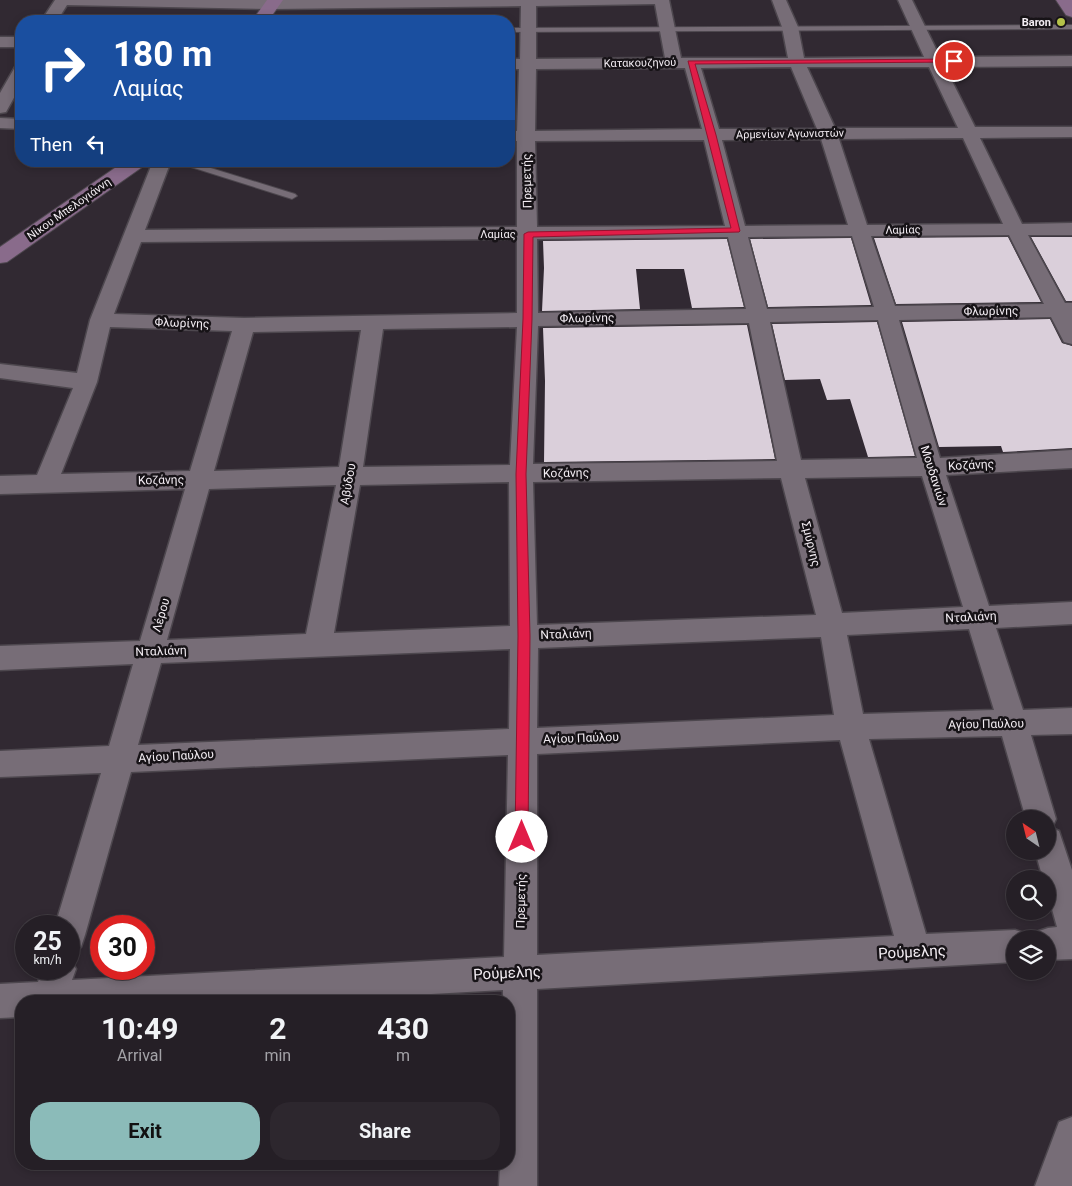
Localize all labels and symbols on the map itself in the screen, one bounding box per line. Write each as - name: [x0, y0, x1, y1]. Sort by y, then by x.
- place label: Baron: [1022, 16, 1051, 29]
- marker: Baron: [1055, 16, 1067, 28]
- pin: [933, 40, 975, 82]
- street label: Κατακουζηνού: [604, 56, 676, 70]
- street label: Αρμενίων Αγωνιστών: [736, 127, 845, 141]
- street label: Πρεμετής: [520, 154, 534, 208]
- street label: Νίκου Μπελογιάννη: [25, 175, 113, 243]
- street label: Λαμίας: [885, 223, 921, 237]
- street label: Λαμίας: [480, 228, 516, 241]
- street label: Φλωρίνης: [964, 304, 1018, 318]
- street label: Φλωρίνης: [560, 311, 614, 325]
- street label: Φλωρίνης: [154, 315, 210, 331]
- street label: Μουδανιών: [918, 444, 950, 508]
- street label: Κοζάνης: [948, 457, 994, 473]
- street label: Αβύδου: [337, 462, 359, 506]
- street label: Κοζάνης: [543, 466, 589, 480]
- street label: Κοζάνης: [138, 473, 184, 487]
- street label: Σμύρνης: [799, 520, 823, 568]
- street label: Λέρου: [150, 596, 172, 634]
- street label: Νταλιάνη: [945, 609, 997, 625]
- street label: Νταλιάνη: [540, 626, 592, 642]
- street label: Νταλιάνη: [135, 643, 187, 659]
- street label: Αγίου Παύλου: [948, 716, 1024, 732]
- street label: Αγίου Παύλου: [543, 730, 619, 746]
- street label: Αγίου Παύλου: [138, 747, 214, 765]
- position arrow: [495, 810, 547, 862]
- north arrow: [1006, 810, 1056, 860]
- street label: Πρεμετής: [514, 874, 528, 928]
- speed limit sign: 30: [90, 915, 155, 980]
- street label: Ρούμελης: [878, 941, 946, 963]
- street label: Ρούμελης: [473, 962, 541, 984]

